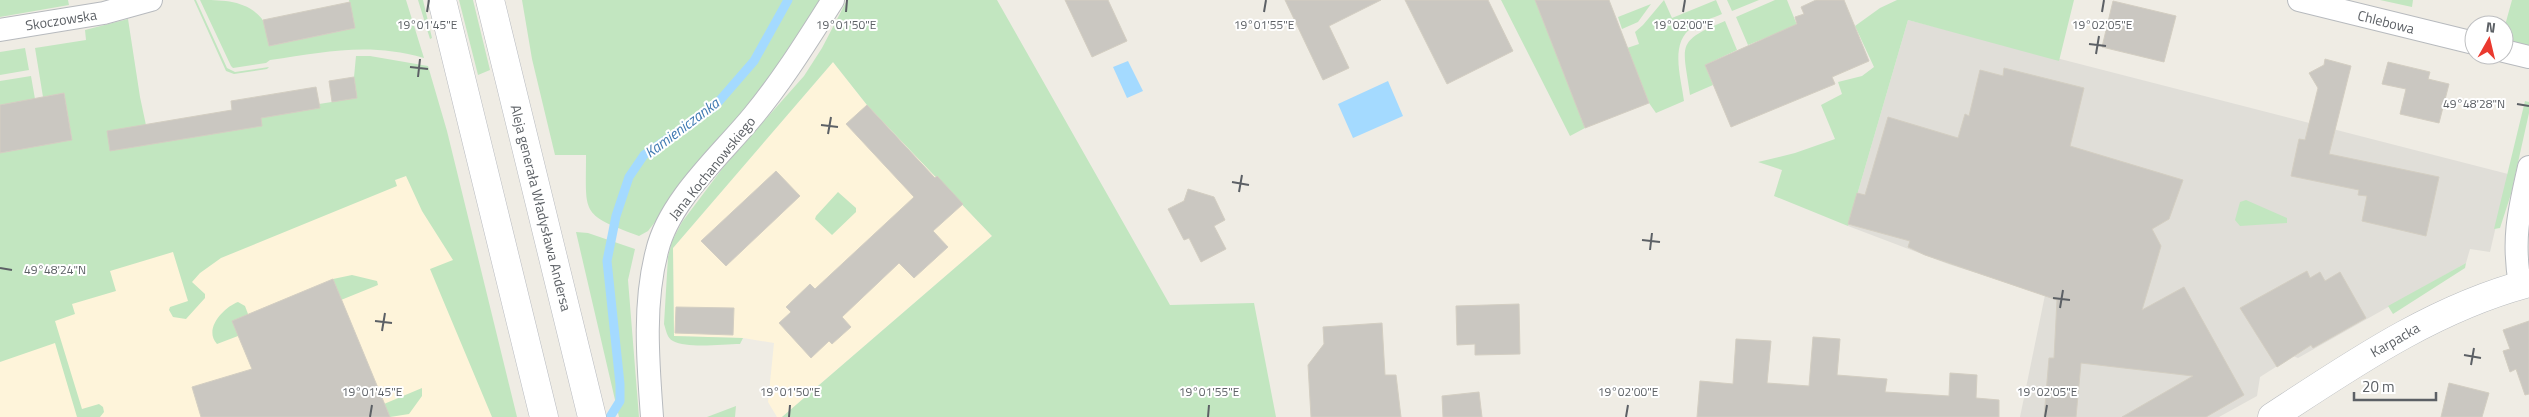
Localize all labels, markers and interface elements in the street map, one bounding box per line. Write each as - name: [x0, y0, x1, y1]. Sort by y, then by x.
- street label: Skoczowska: [24, 3, 98, 36]
- street label: Chlebowa: [2356, 4, 2417, 39]
- text: 19°01'45"E: [397, 15, 458, 34]
- text: 19°01'50"E: [816, 15, 877, 34]
- text: 19°01'55"E: [1234, 15, 1295, 34]
- text: 19°02'00"E: [1653, 15, 1714, 34]
- text: 19°02'05"E: [2072, 15, 2133, 34]
- north arrow: [2464, 15, 2514, 65]
- text: N: [2485, 16, 2497, 38]
- water label: Kamieniczanka: [639, 91, 725, 163]
- text: 49°48'28"N: [2443, 94, 2505, 113]
- street label: Aleja generała Władysława Andersa: [506, 102, 577, 313]
- street label: Jana Kochanowskiego: [663, 111, 760, 224]
- text: 49°48'24"N: [24, 260, 86, 279]
- street label: Karpacka: [2366, 317, 2423, 362]
- scale bar: [2354, 370, 2436, 402]
- text: 20 m: [2362, 375, 2395, 398]
- text: 19°01'45"E: [342, 382, 403, 401]
- text: 19°01'50"E: [760, 382, 821, 401]
- text: 19°01'55"E: [1179, 382, 1240, 401]
- text: 19°02'00"E: [1598, 382, 1659, 401]
- text: 19°02'05"E: [2017, 382, 2078, 401]

